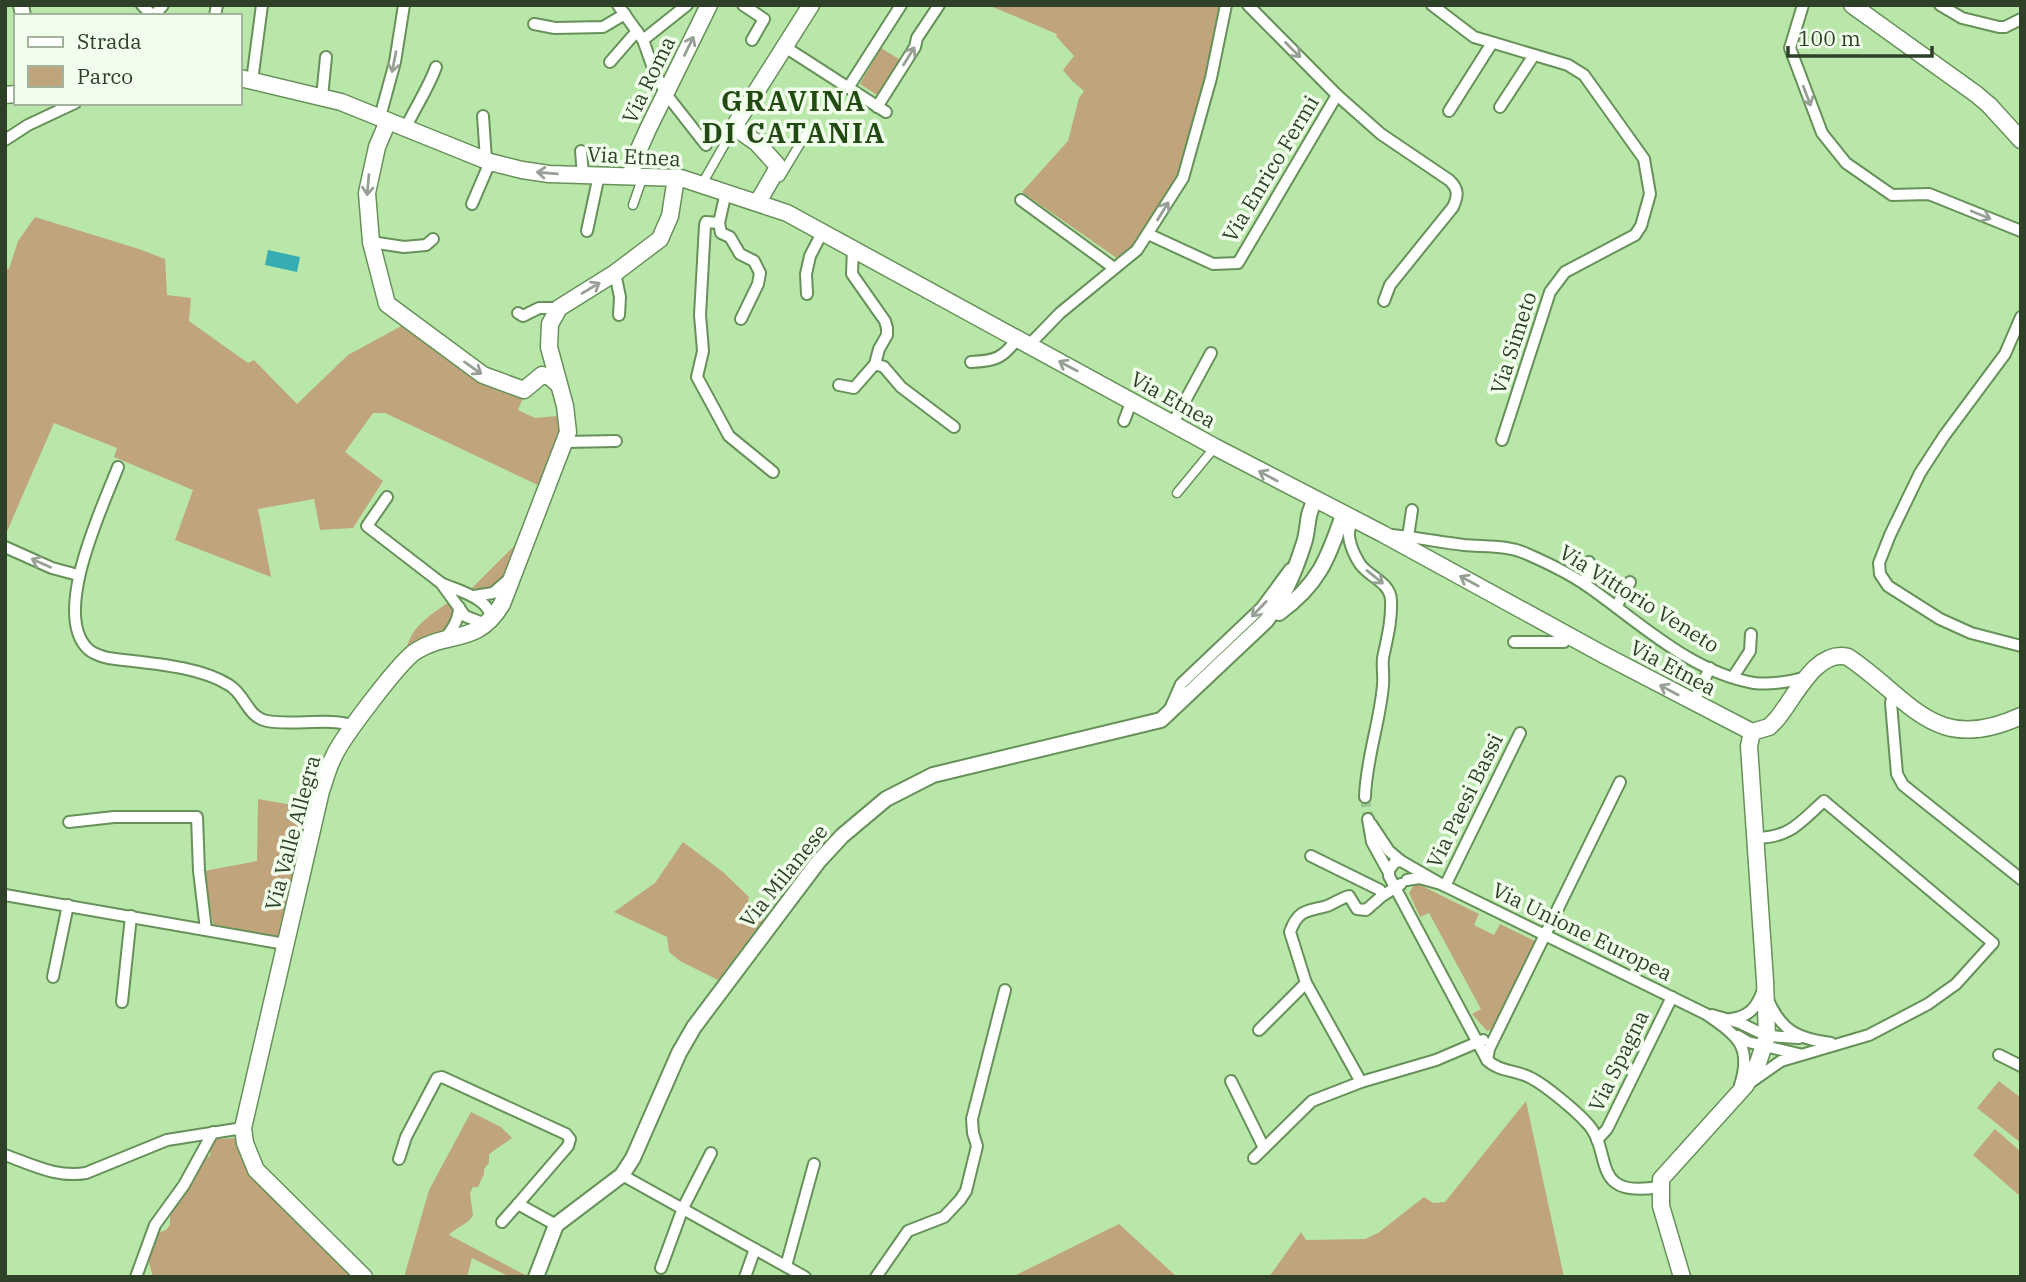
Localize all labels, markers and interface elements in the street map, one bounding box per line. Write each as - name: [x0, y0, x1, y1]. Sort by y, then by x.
- legend: [14, 14, 242, 105]
- scale bar: [1788, 14, 1932, 58]
- text: 100 m: [1798, 24, 1861, 52]
- text: Strada: [77, 27, 142, 55]
- street label: Via Roma: [615, 31, 681, 128]
- one-way arrow: [682, 36, 696, 57]
- one-way arrow: [1284, 41, 1301, 58]
- one-way arrow: [903, 47, 917, 67]
- one-way arrow: [387, 50, 401, 73]
- text: Parco: [77, 62, 133, 90]
- district label: GRAVINA DI CATANIA: [702, 82, 886, 151]
- one-way arrow: [1802, 84, 1814, 106]
- street label: Via Enrico Fermi: [1215, 90, 1325, 247]
- street label: Via Etnea: [587, 140, 682, 172]
- one-way arrow: [536, 166, 559, 179]
- one-way arrow: [361, 174, 374, 196]
- one-way arrow: [1156, 201, 1170, 221]
- one-way arrow: [1969, 209, 1991, 222]
- one-way arrow: [580, 281, 600, 295]
- street label: Via Simeto: [1483, 288, 1543, 397]
- one-way arrow: [1059, 359, 1079, 373]
- one-way arrow: [463, 360, 482, 375]
- street label: Via Etnea: [1126, 364, 1221, 434]
- one-way arrow: [1258, 468, 1279, 482]
- street label: Via Vittorio Veneto: [1554, 538, 1725, 659]
- one-way arrow: [31, 556, 52, 569]
- one-way arrow: [1366, 569, 1384, 585]
- one-way arrow: [1459, 574, 1480, 588]
- one-way arrow: [1250, 600, 1267, 617]
- street label: Via Etnea: [1626, 633, 1721, 701]
- one-way arrow: [1659, 682, 1680, 696]
- street label: Via Paesi Bassi: [1419, 729, 1509, 872]
- street label: Via Valle Allegra: [258, 752, 326, 913]
- street label: Via Milanese: [733, 818, 834, 933]
- street label: Via Unione Europea: [1488, 875, 1677, 987]
- street label: Via Spagna: [1582, 1005, 1655, 1116]

